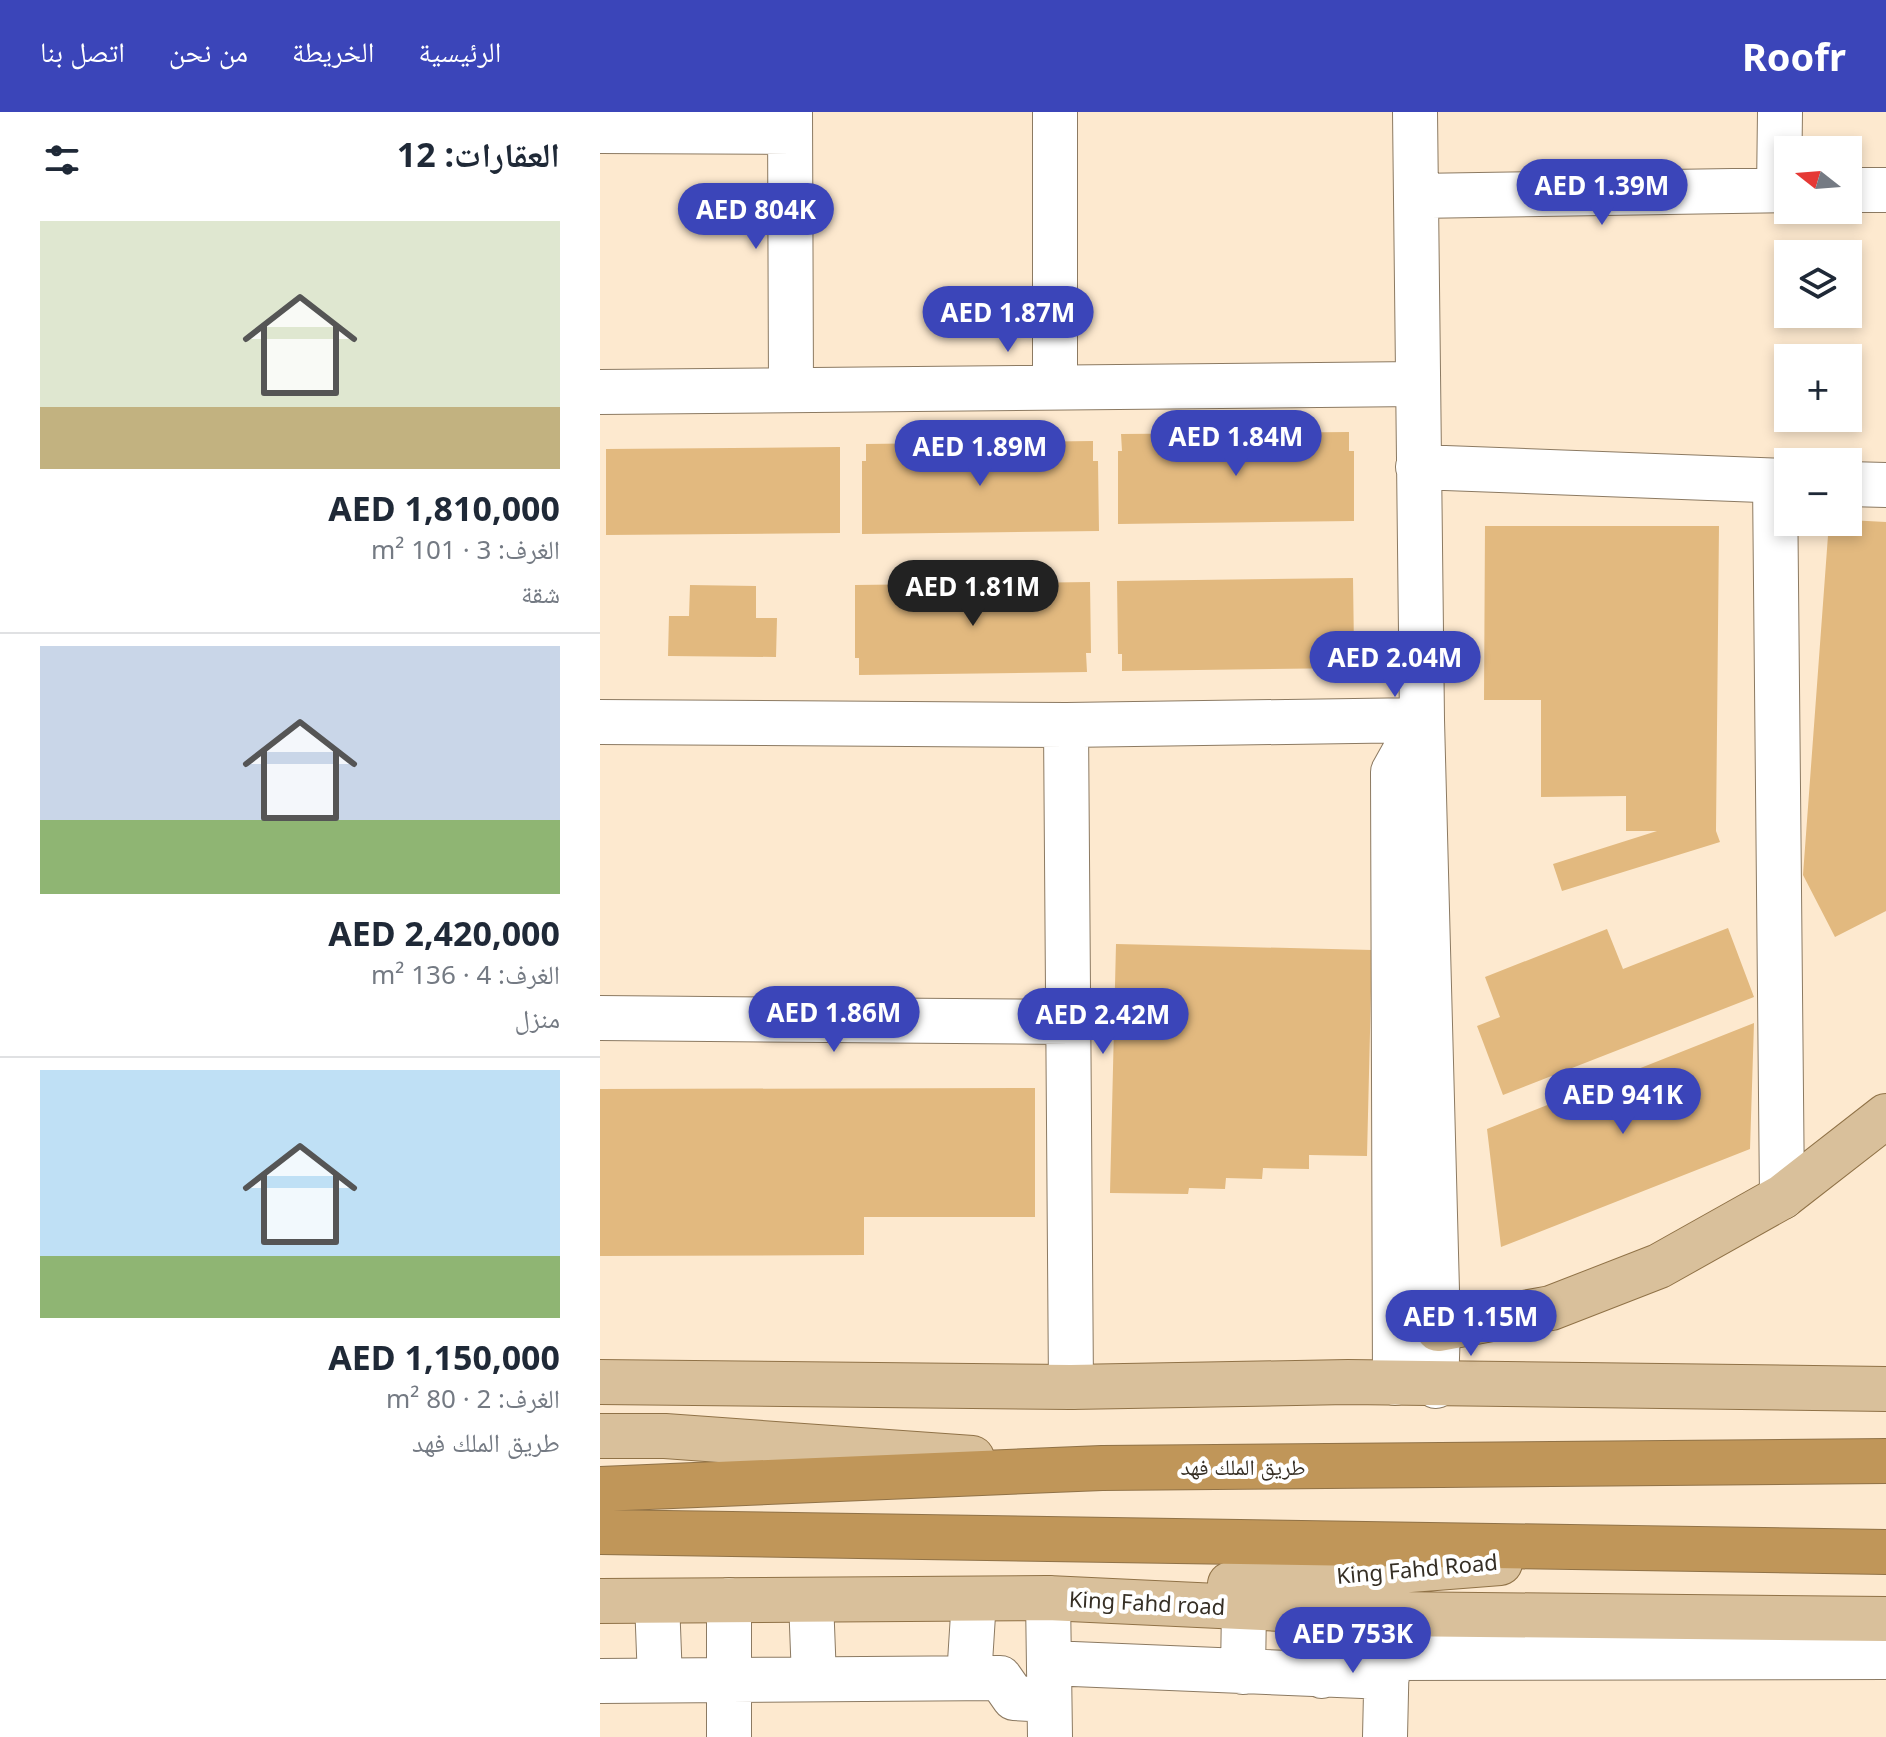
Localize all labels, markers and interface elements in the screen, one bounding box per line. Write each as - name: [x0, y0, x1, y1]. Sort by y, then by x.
- text: Roofr: [1742, 30, 1846, 82]
- text: اتصل بنا: [40, 32, 125, 70]
- text: من نحن: [169, 32, 248, 70]
- text: الخريطة: [292, 32, 374, 70]
- text: الرئيسية: [418, 32, 501, 70]
- text: العقارات: 12: [397, 131, 560, 177]
- north arrow: [1774, 136, 1862, 224]
- map controls: [1774, 136, 1862, 536]
- icon: filters: [40, 138, 84, 182]
- pin: AED 1.39M: [1510, 159, 1694, 227]
- text: AED 1.39M: [1535, 167, 1669, 203]
- pin: AED 804K: [673, 183, 839, 251]
- text: AED 804K: [696, 191, 816, 227]
- button: layers: [1774, 240, 1862, 328]
- icon: home: [228, 273, 372, 417]
- pin: AED 1.87M: [916, 286, 1100, 354]
- text: AED 1.87M: [941, 294, 1075, 330]
- button: +: [1774, 344, 1862, 432]
- pin: AED 1.84M: [1144, 410, 1328, 478]
- text: AED 1.84M: [1169, 418, 1303, 454]
- pin: AED 1.89M: [888, 420, 1072, 488]
- text: AED 1.89M: [913, 428, 1047, 464]
- button: −: [1774, 448, 1862, 536]
- text: AED 1,810,000: [328, 485, 560, 531]
- text: الغرف: 3 · 101 m²: [371, 531, 560, 567]
- pin: AED 1.81M: [881, 560, 1065, 628]
- text: AED 1.81M: [906, 568, 1040, 604]
- text: شقة: [521, 575, 560, 611]
- pin: AED 2.04M: [1303, 631, 1487, 699]
- text: AED 2.04M: [1328, 639, 1462, 675]
- icon: home: [228, 698, 372, 842]
- text: AED 2,420,000: [328, 910, 560, 956]
- text: الغرف: 4 · 136 m²: [371, 956, 560, 992]
- pin: AED 1.86M: [742, 986, 926, 1054]
- pin: AED 2.42M: [1011, 988, 1195, 1056]
- text: AED 1.86M: [767, 994, 901, 1030]
- text: AED 2.42M: [1036, 996, 1170, 1032]
- text: منزل: [515, 1000, 560, 1036]
- pin: AED 941K: [1540, 1068, 1706, 1136]
- text: AED 941K: [1563, 1076, 1683, 1112]
- icon: home: [228, 1122, 372, 1266]
- pin: AED 1.15M: [1379, 1290, 1563, 1358]
- text: AED 1.15M: [1404, 1298, 1538, 1334]
- text: AED 1,150,000: [328, 1334, 560, 1380]
- text: الغرف: 2 · 80 m²: [386, 1380, 560, 1416]
- text: طريق الملك فهد: [412, 1424, 560, 1460]
- street label: طريق الملك فهد: [1180, 1451, 1306, 1481]
- street label: King Fahd Road: [1335, 1546, 1499, 1590]
- street label: King Fahd road: [1068, 1583, 1226, 1621]
- pin: AED 753K: [1270, 1607, 1436, 1675]
- text: AED 753K: [1293, 1615, 1413, 1651]

